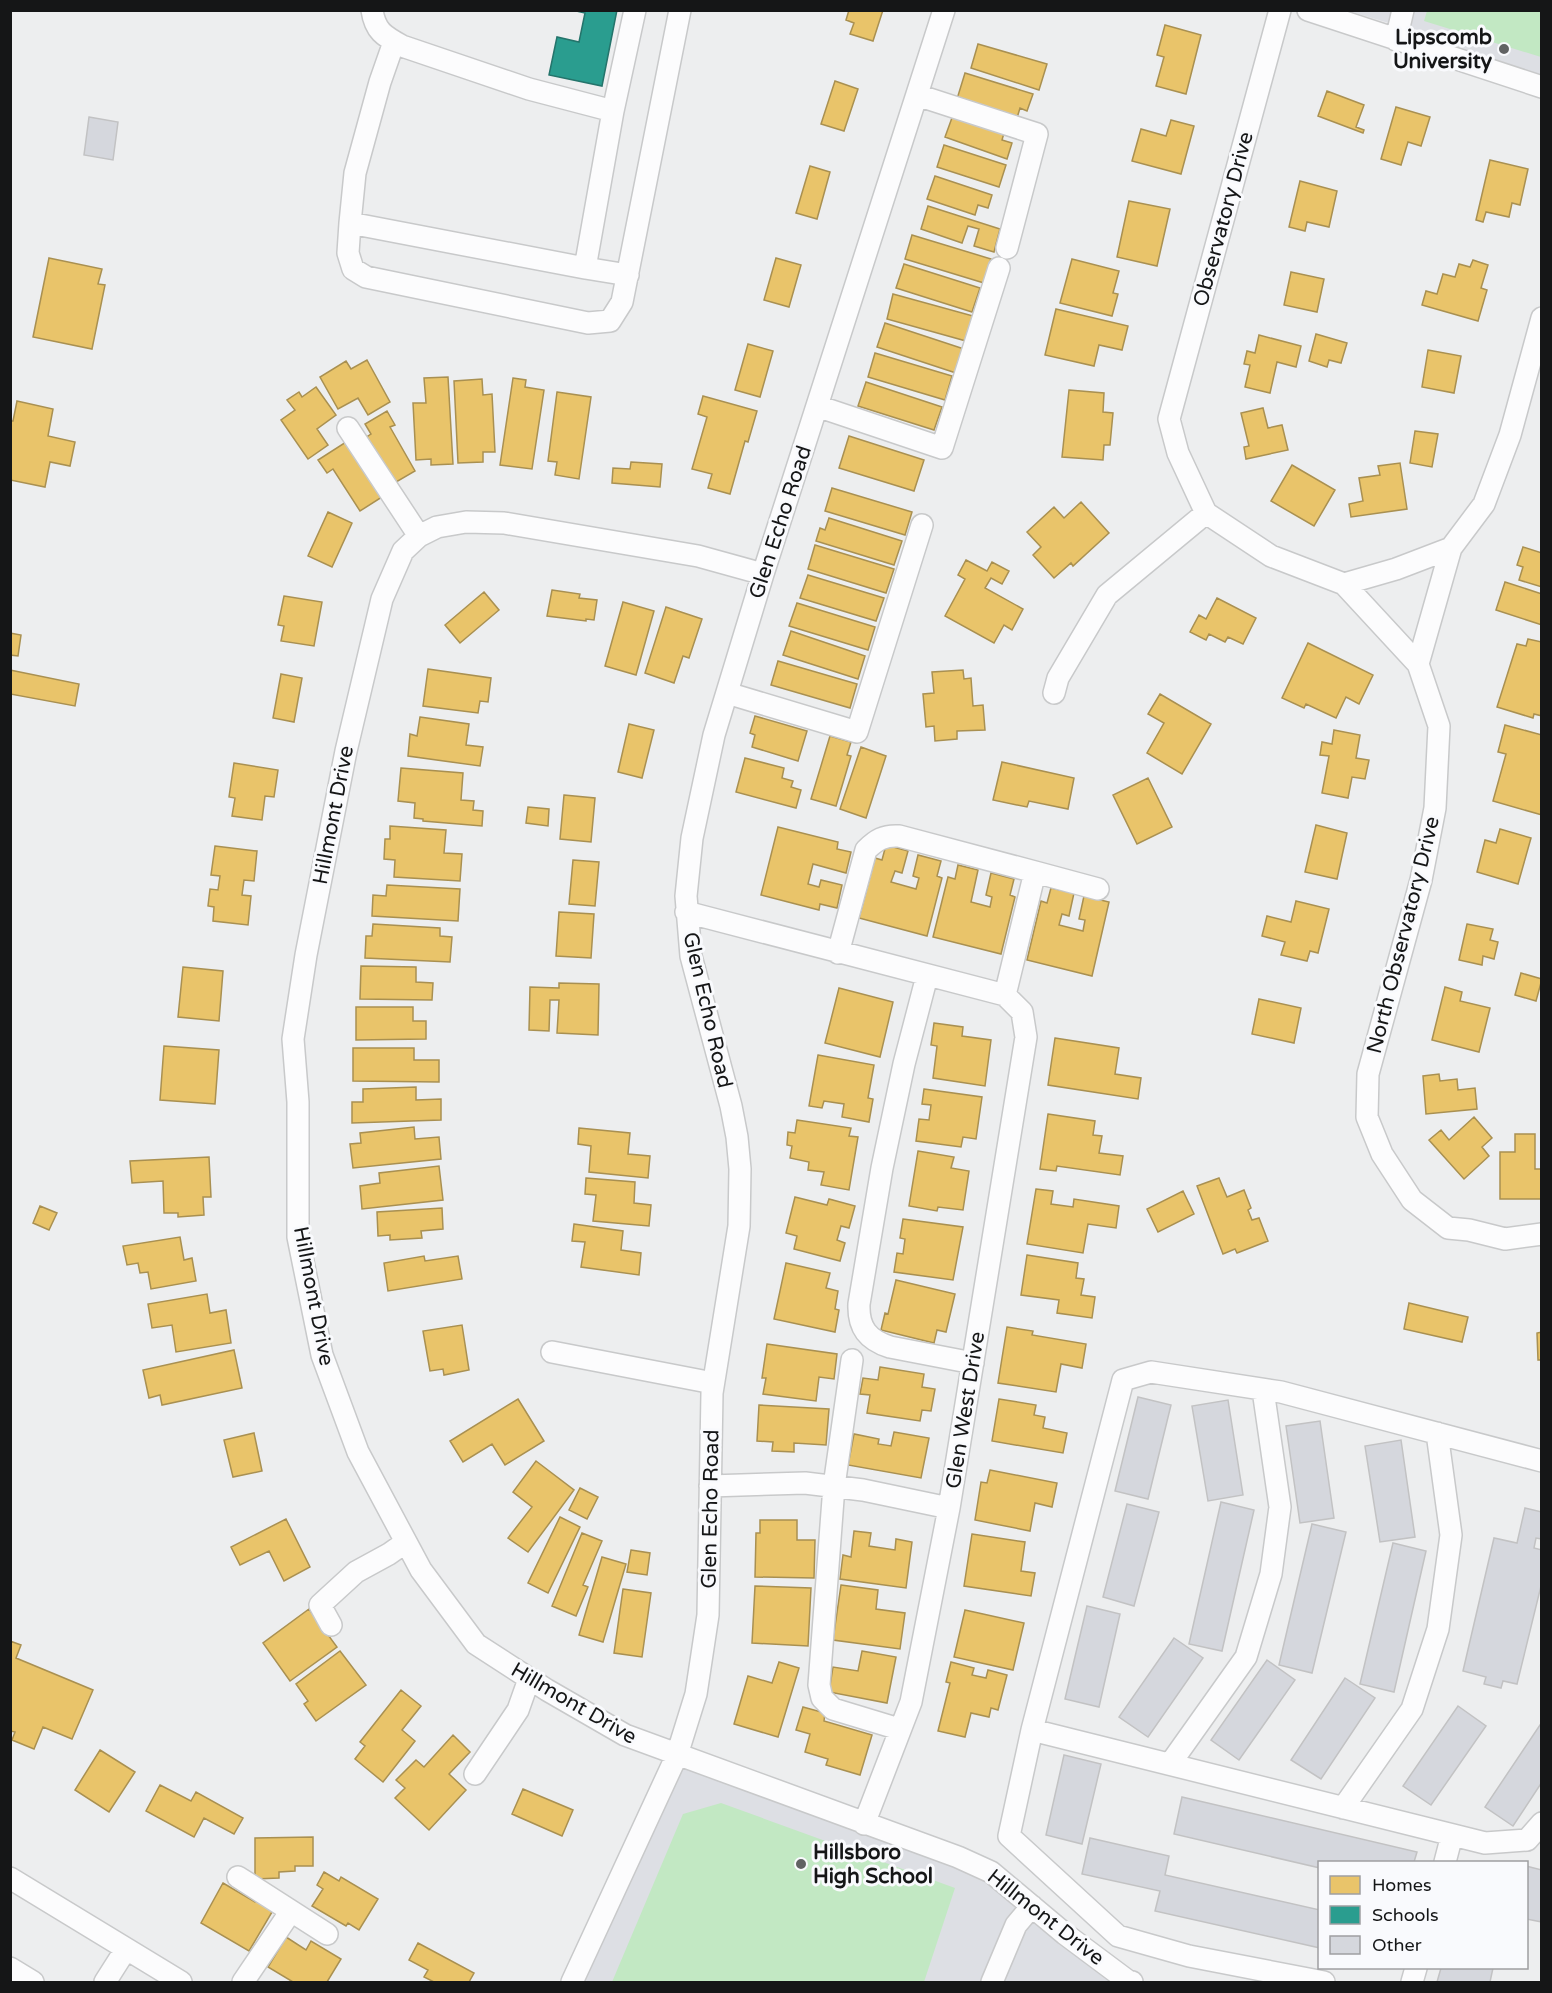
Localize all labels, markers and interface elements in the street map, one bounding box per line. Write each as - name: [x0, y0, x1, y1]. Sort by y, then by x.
- place label: Lipscomb University: [1393, 25, 1493, 74]
- marker: Lipscomb University: [1497, 42, 1511, 56]
- street label: Observatory Drive: [1188, 129, 1259, 309]
- street label: Glen Echo Road: [744, 443, 817, 602]
- street label: Hillmont Drive: [308, 743, 359, 887]
- street label: North Observatory Drive: [1362, 814, 1445, 1056]
- street label: Glen Echo Road: [677, 930, 738, 1091]
- street label: Hillmont Drive: [288, 1224, 339, 1368]
- street label: Glen West Drive: [941, 1330, 990, 1490]
- street label: Glen Echo Road: [697, 1429, 724, 1589]
- street label: Hillmont Drive: [506, 1657, 641, 1750]
- place label: Hillsboro High School: [813, 1840, 933, 1889]
- marker: Hillsboro High School: [794, 1857, 808, 1871]
- legend: [1318, 1861, 1528, 1969]
- street label: Hillmont Drive: [982, 1864, 1109, 1971]
- text: Homes: [1372, 1874, 1432, 1896]
- text: Schools: [1372, 1904, 1439, 1926]
- text: Other: [1372, 1934, 1422, 1956]

